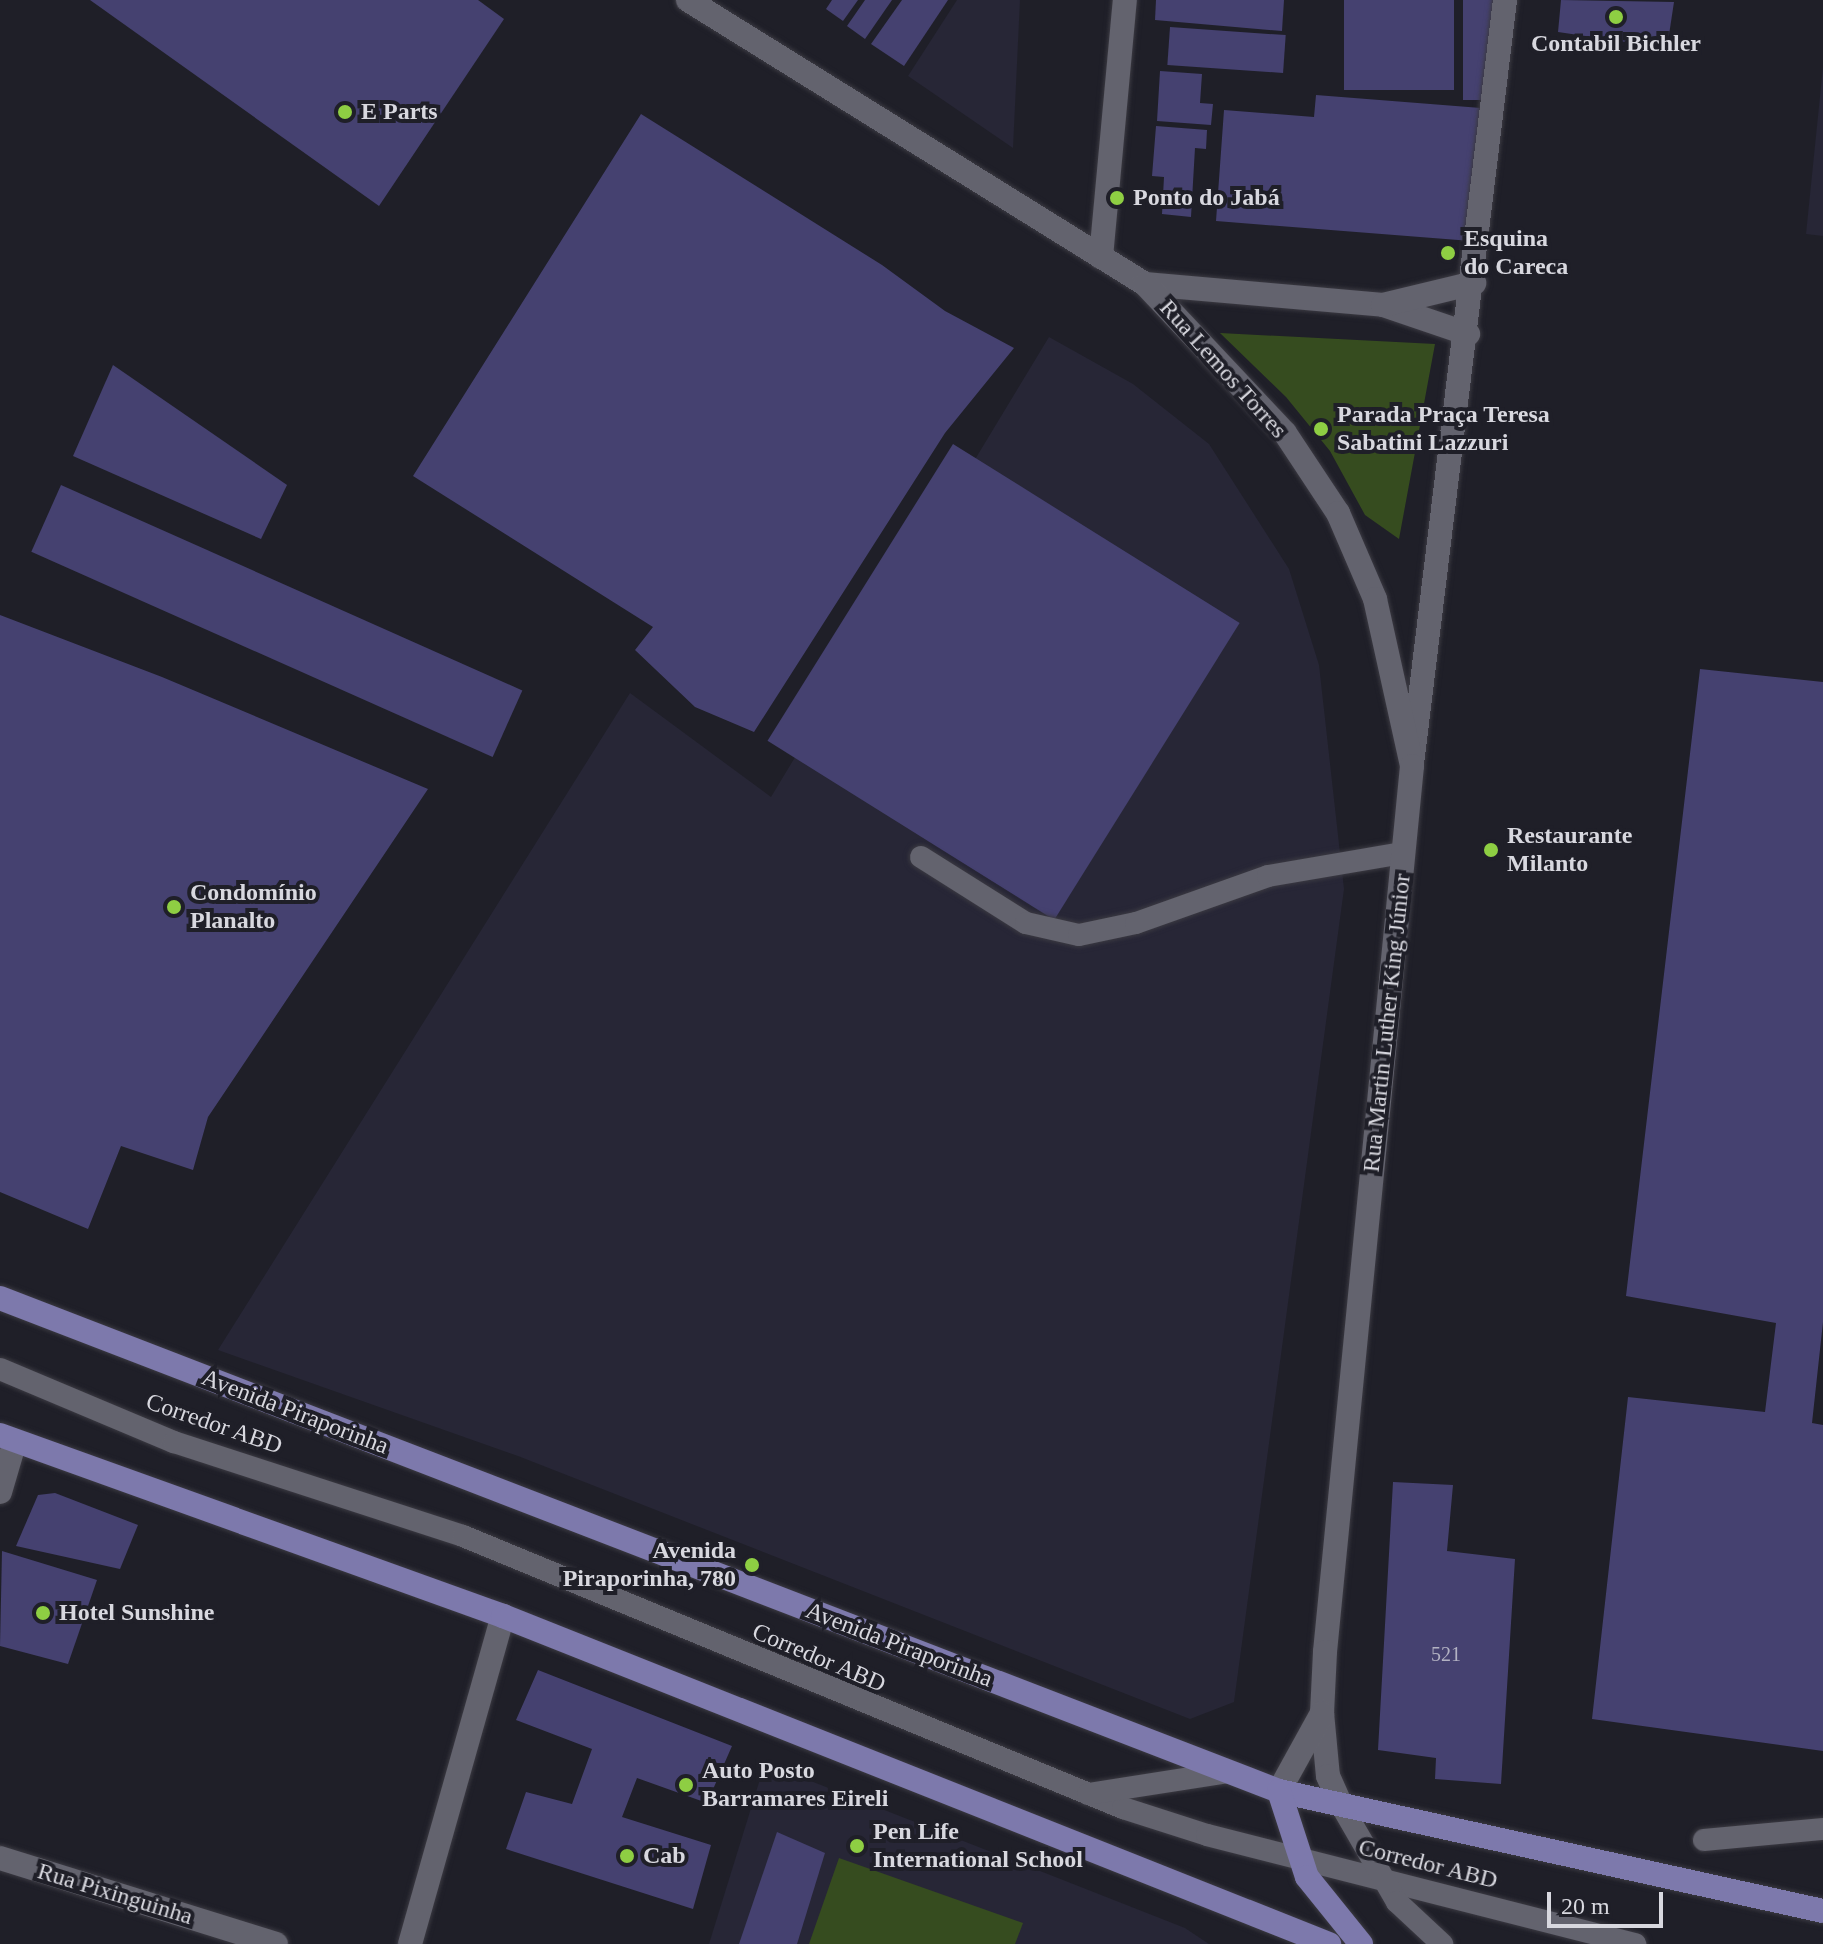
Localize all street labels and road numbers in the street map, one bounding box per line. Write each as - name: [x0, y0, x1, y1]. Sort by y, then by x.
- street label: Rua Lemos Torres: [1153, 294, 1293, 444]
- street label: Rua Martin Luther King Júnior: [1357, 872, 1417, 1174]
- street label: Avenida Piraporinha: [198, 1363, 392, 1461]
- street label: Corredor ABD: [142, 1387, 286, 1461]
- street label: Avenida Piraporinha: [802, 1596, 996, 1694]
- street label: Corredor ABD: [747, 1617, 891, 1699]
- street label: Corredor ABD: [1355, 1833, 1501, 1895]
- street label: Rua Pixinguinha: [34, 1857, 196, 1931]

